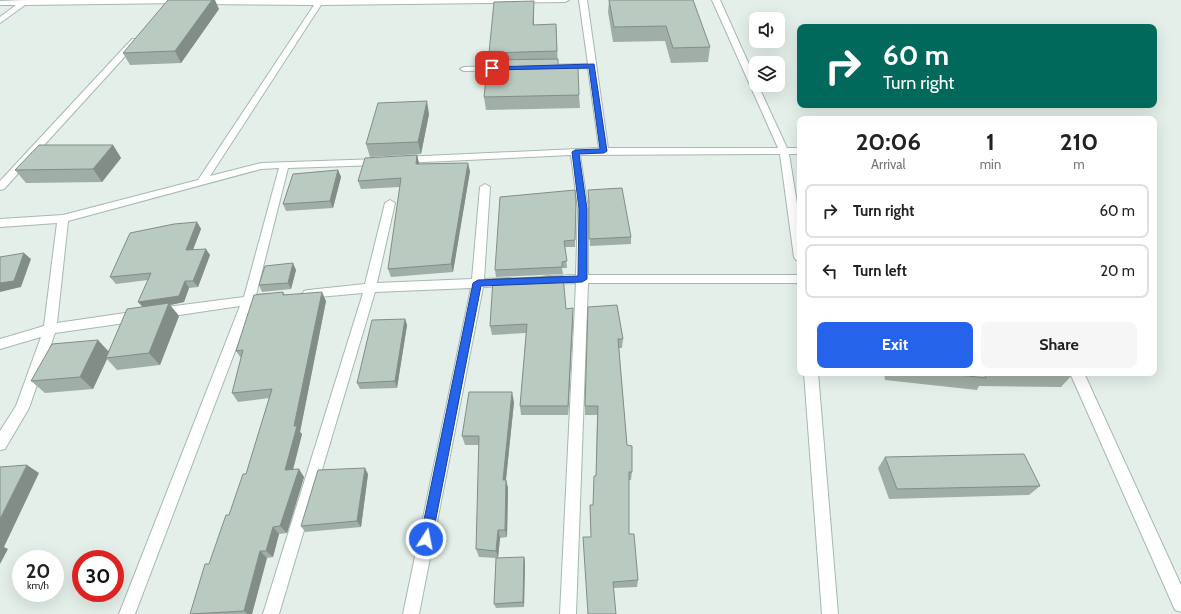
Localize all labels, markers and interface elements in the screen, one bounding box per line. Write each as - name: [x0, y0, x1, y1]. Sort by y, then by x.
- map controls: [749, 12, 785, 92]
- button: sound: [749, 12, 785, 48]
- text: 60 m: [883, 38, 949, 72]
- icon: right: [817, 40, 869, 92]
- pin: [475, 51, 509, 85]
- button: layers: [749, 56, 785, 92]
- icon: arrive: [481, 57, 503, 79]
- text: Turn right: [883, 72, 954, 94]
- text: 20:06: [856, 127, 921, 156]
- text: 1: [986, 127, 995, 156]
- text: 210: [1060, 127, 1098, 156]
- text: Arrival: [871, 156, 906, 172]
- text: min: [980, 156, 1001, 172]
- text: m: [1073, 156, 1085, 172]
- icon: right: [819, 200, 841, 222]
- text: Turn right: [853, 202, 914, 220]
- text: 60 m: [1099, 202, 1135, 220]
- icon: left: [819, 260, 841, 282]
- text: Turn left: [853, 262, 907, 280]
- text: 20 m: [1100, 262, 1135, 280]
- button: Exit: [817, 322, 973, 368]
- button: Share: [981, 322, 1137, 368]
- position arrow: [405, 518, 447, 560]
- speed limit sign: 30: [72, 550, 124, 602]
- text: 20: [26, 559, 50, 583]
- text: km/h: [27, 579, 49, 592]

